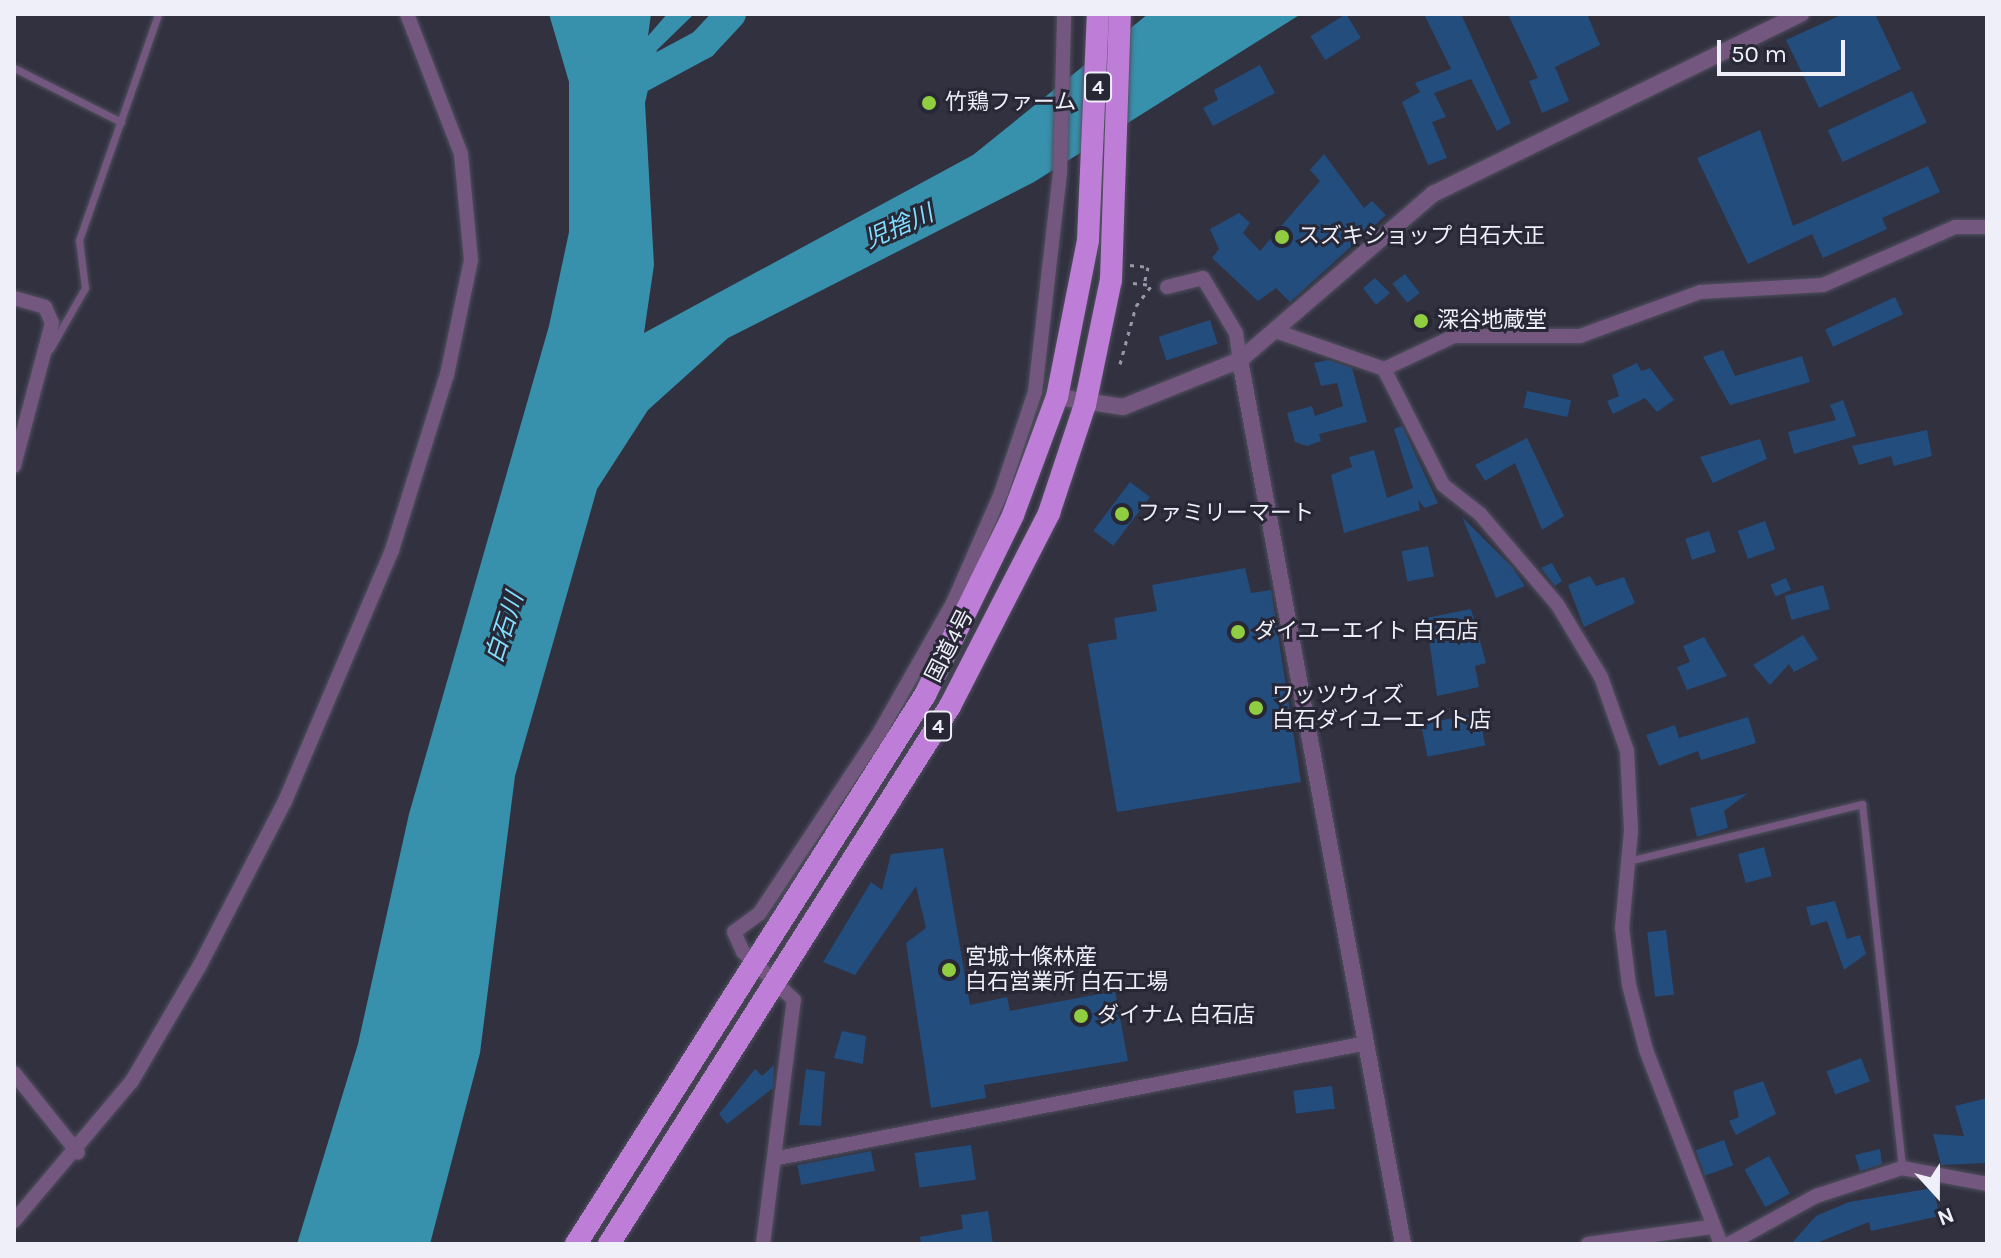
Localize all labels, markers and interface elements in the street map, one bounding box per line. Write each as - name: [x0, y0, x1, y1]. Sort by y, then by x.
- scale bar: [1721, 24, 1849, 74]
- text: 50 m: [1731, 40, 1787, 68]
- road number: 4: [1084, 71, 1112, 103]
- place label: 竹鶏ファーム: [945, 90, 1077, 116]
- marker: 竹鶏ファーム: [920, 94, 938, 112]
- water label: 児捨川: [860, 199, 938, 255]
- place label: スズキショップ 白石大正: [1298, 224, 1545, 250]
- marker: スズキショップ 白石大正: [1273, 228, 1291, 246]
- place label: 深谷地蔵堂: [1437, 308, 1547, 334]
- marker: 深谷地蔵堂: [1412, 312, 1430, 330]
- place label: ファミリーマート: [1138, 501, 1314, 527]
- marker: ファミリーマート: [1113, 505, 1131, 523]
- water label: 白石川: [480, 589, 530, 667]
- street label: 国道4号: [920, 605, 980, 687]
- place label: ダイユーエイト 白石店: [1254, 619, 1479, 645]
- marker: ダイユーエイト 白石店: [1229, 623, 1247, 641]
- place label: ワッツウィズ 白石ダイユーエイト店: [1272, 682, 1492, 734]
- marker: ワッツウィズ 白石ダイユーエイト店: [1247, 699, 1265, 717]
- road number: 4: [924, 710, 952, 742]
- place label: 宮城十條林産 白石営業所 白石工場: [965, 944, 1168, 996]
- marker: 宮城十條林産 白石営業所 白石工場: [940, 961, 958, 979]
- place label: ダイナム 白石店: [1097, 1003, 1256, 1029]
- marker: ダイナム 白石店: [1072, 1007, 1090, 1025]
- north arrow: [1897, 1154, 1977, 1234]
- text: N: [1934, 1201, 1958, 1231]

